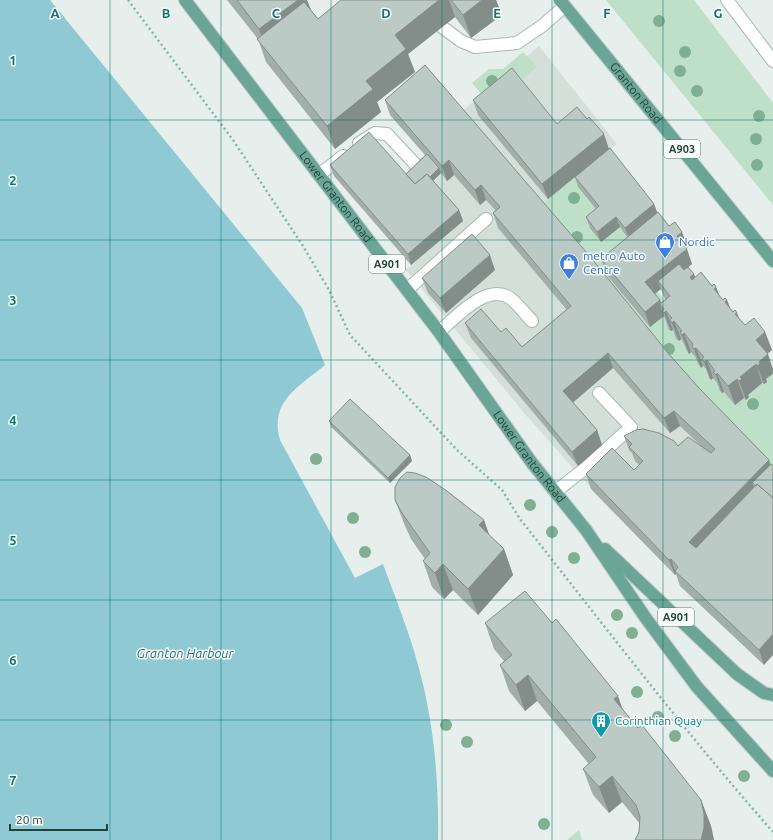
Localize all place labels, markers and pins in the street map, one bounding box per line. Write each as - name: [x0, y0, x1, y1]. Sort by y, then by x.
- shop icon: Nordic: [654, 231, 676, 259]
- place label: Nordic: [679, 235, 715, 248]
- place label: metro Auto Centre: [583, 249, 645, 276]
- shop icon: metro Auto Centre: [558, 252, 580, 280]
- building icon: Corinthian Quay: [590, 710, 612, 738]
- place label: Corinthian Quay: [615, 714, 702, 727]

